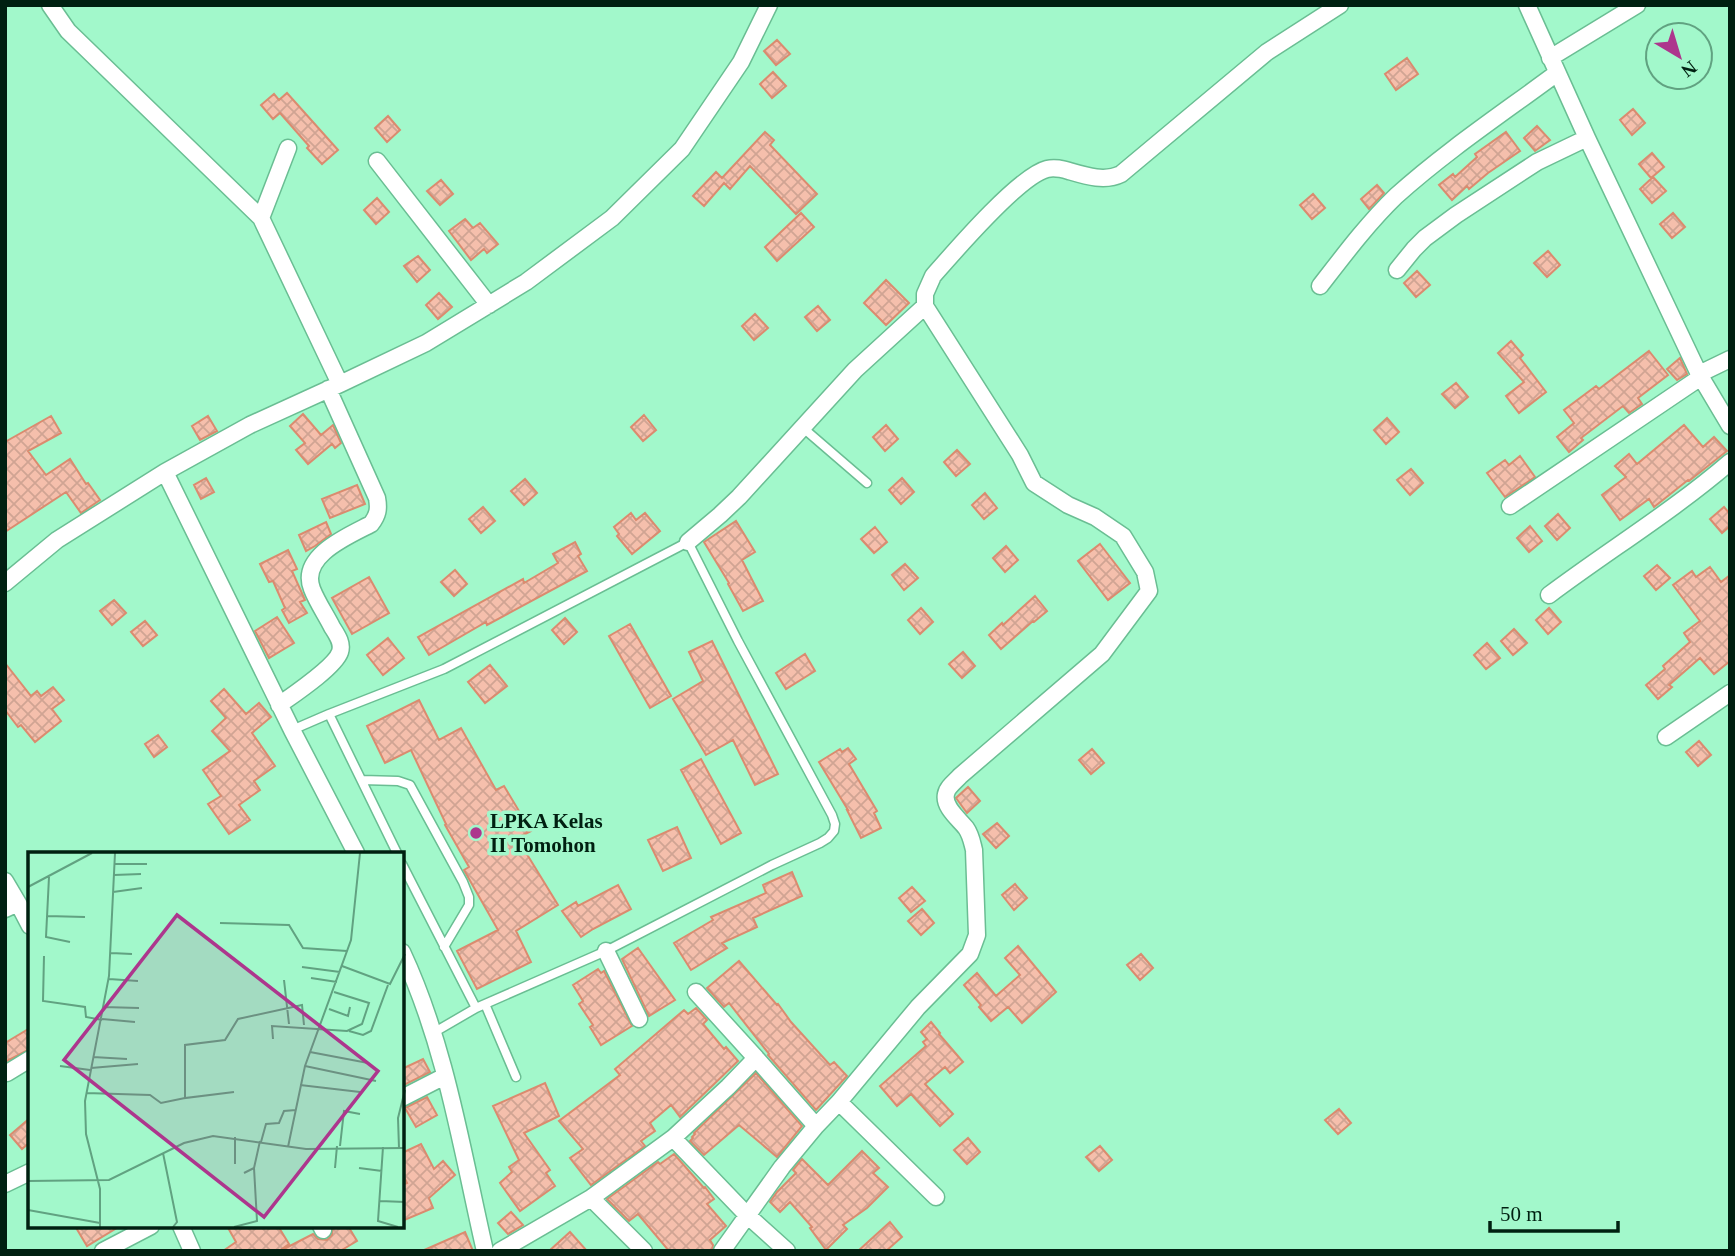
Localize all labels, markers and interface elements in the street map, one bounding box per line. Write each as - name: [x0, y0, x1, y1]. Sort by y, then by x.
- north arrow: [1644, 21, 1714, 91]
- text: N: [1677, 57, 1701, 82]
- place label: LPKA Kelas II Tomohon: [490, 809, 603, 857]
- marker: LPKA Kelas II Tomohon: [468, 825, 484, 841]
- inset map: [28, 852, 404, 1228]
- scale bar: [1490, 1190, 1618, 1234]
- text: 50 m: [1500, 1202, 1543, 1226]

